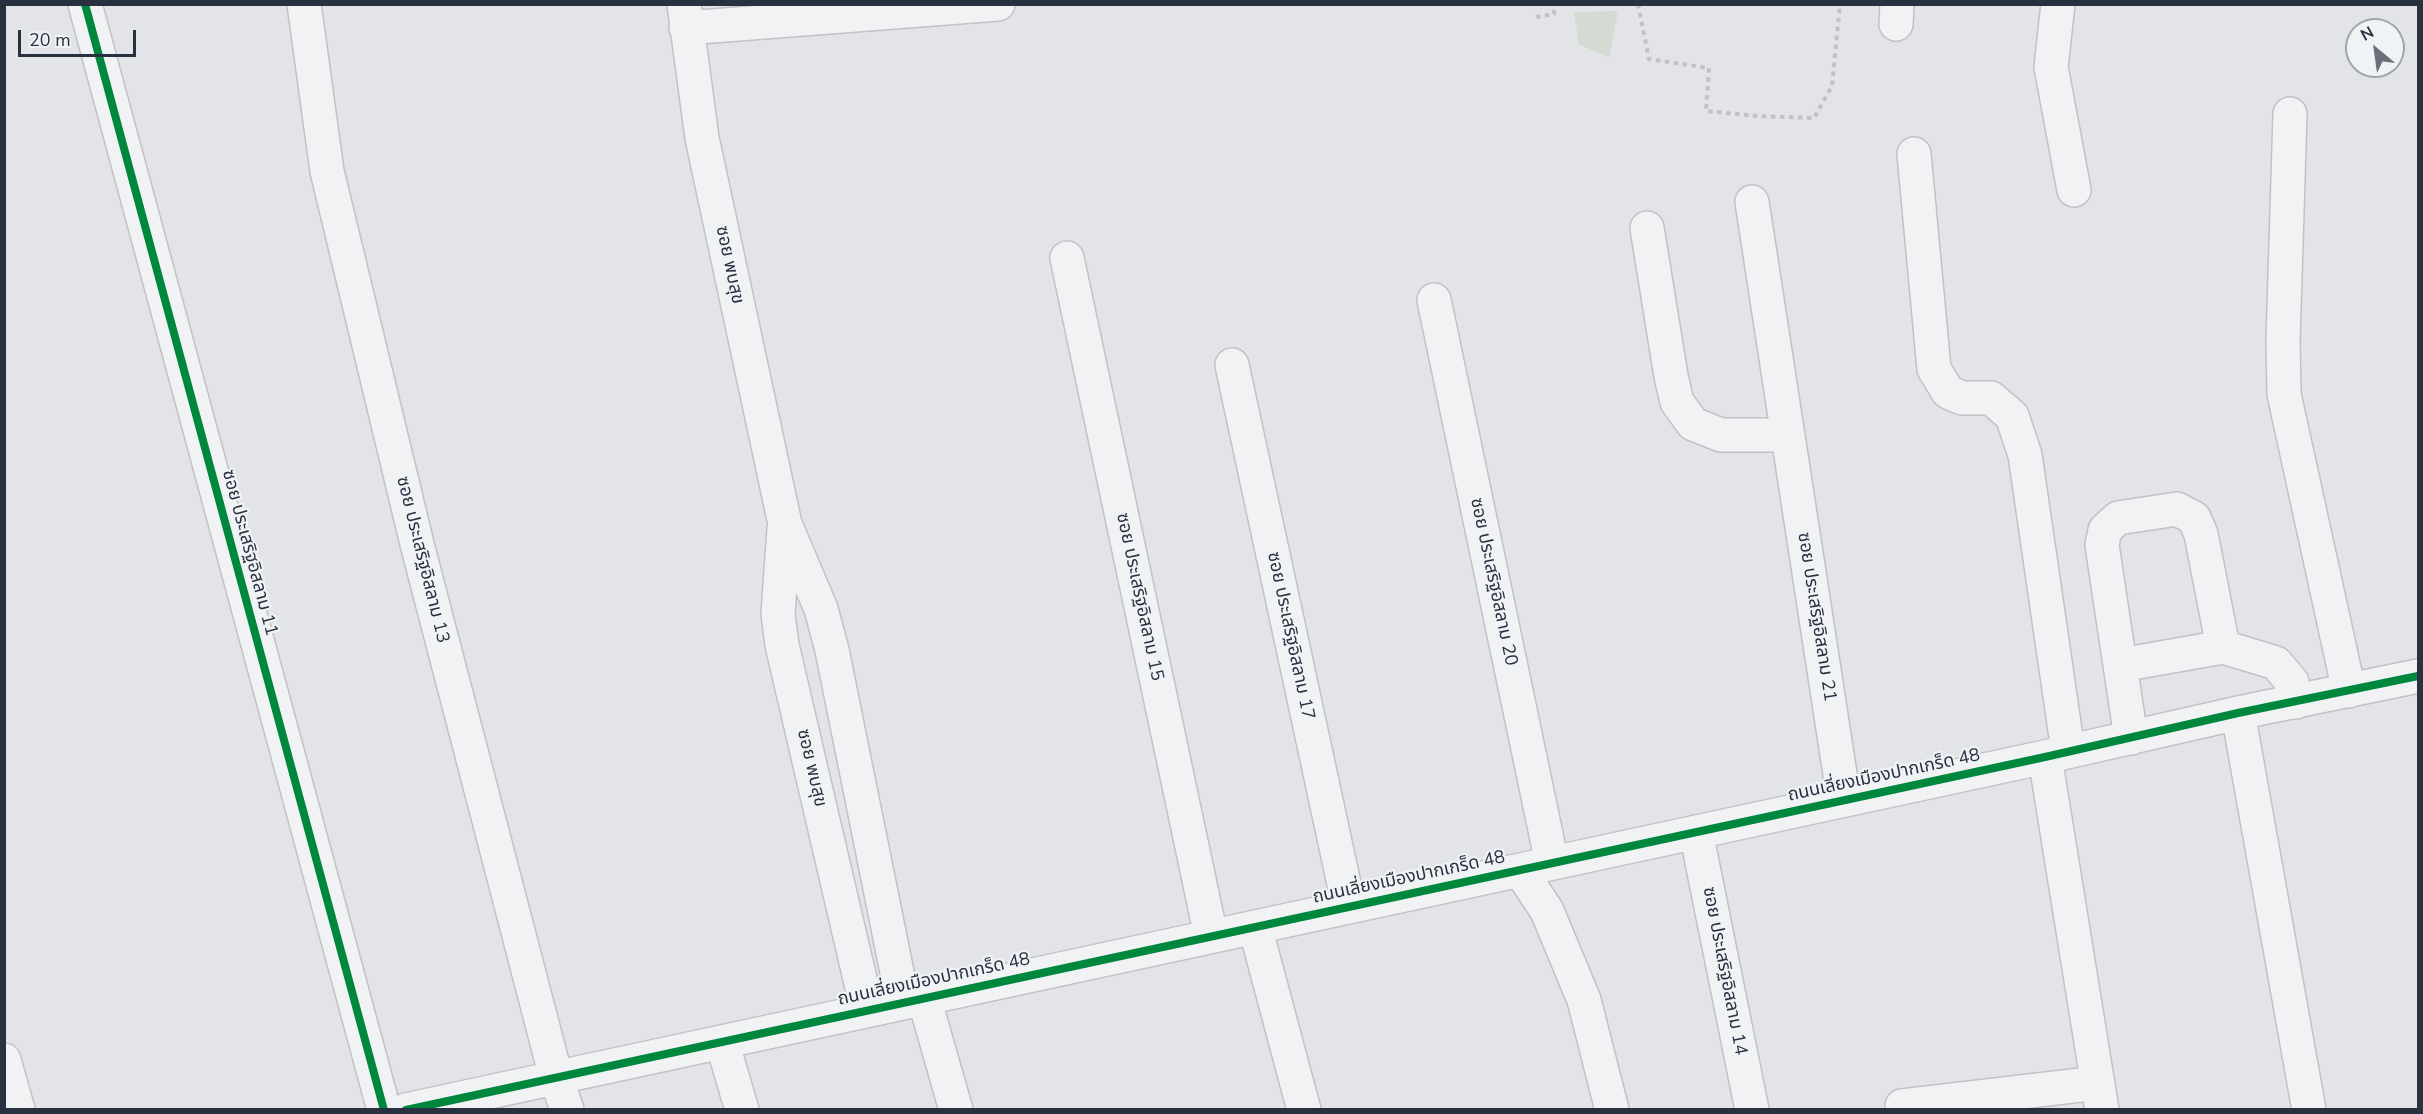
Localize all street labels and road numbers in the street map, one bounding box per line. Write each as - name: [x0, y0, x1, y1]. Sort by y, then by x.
- street label: ซอย พบสุข: [710, 224, 748, 306]
- street label: ซอย ประเสริฐอิสลาม 11: [216, 468, 282, 638]
- street label: ซอย ประเสริฐอิสลาม 13: [391, 474, 453, 646]
- street label: ซอย ประเสริฐอิสลาม 20: [1465, 496, 1521, 668]
- street label: ซอย ประเสริฐอิสลาม 15: [1111, 511, 1167, 683]
- street label: ซอย ประเสริฐอิสลาม 21: [1792, 531, 1840, 703]
- street label: ซอย ประเสริฐอิสลาม 17: [1262, 550, 1318, 722]
- street label: ซอย พบสุข: [792, 727, 830, 809]
- street label: ถนนเลี่ยงเมืองปากเกร็ด 48: [1786, 745, 1982, 807]
- street label: ถนนเลี่ยงเมืองปากเกร็ด 48: [1311, 847, 1507, 909]
- street label: ซอย ประเสริฐอิสลาม 14: [1697, 885, 1751, 1057]
- street label: ถนนเลี่ยงเมืองปากเกร็ด 48: [836, 949, 1032, 1011]

